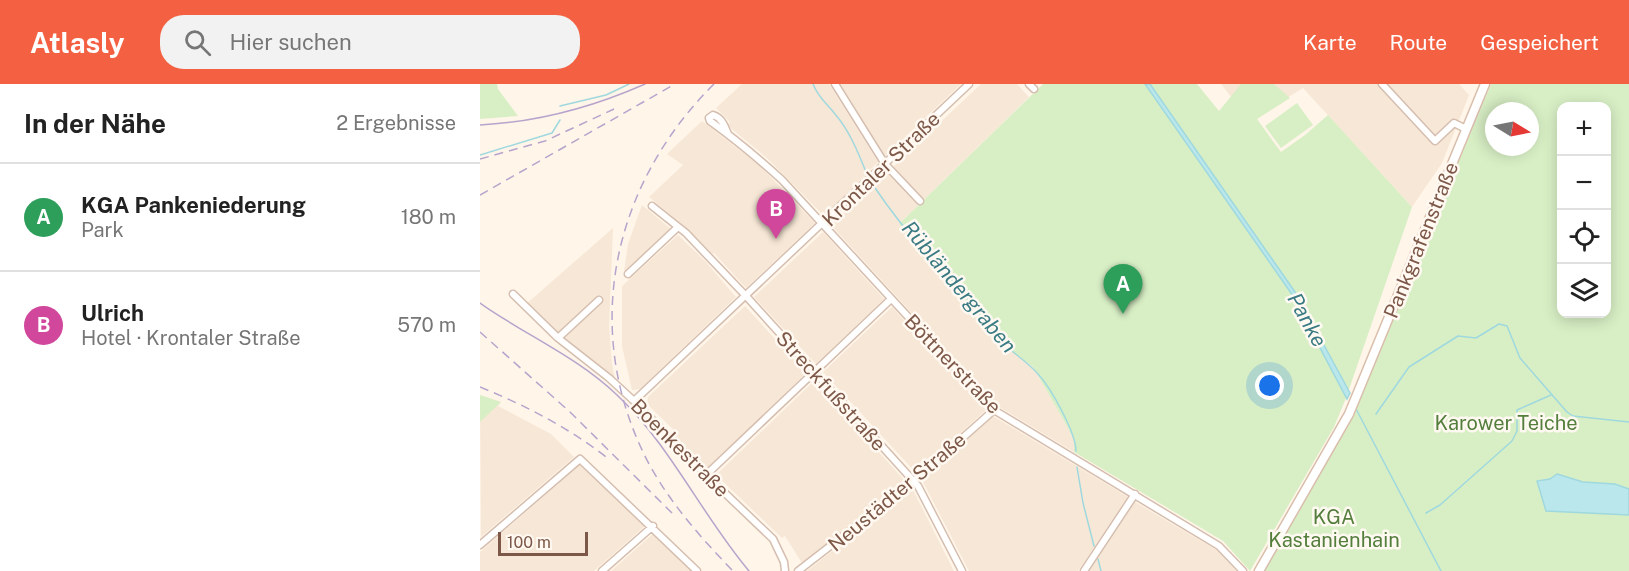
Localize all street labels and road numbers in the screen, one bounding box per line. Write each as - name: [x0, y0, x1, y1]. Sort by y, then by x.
- street label: Krontaler Straße: [817, 107, 945, 231]
- street label: Pankgrafenstraße: [1379, 158, 1463, 322]
- street label: Böttnerstraße: [900, 309, 1006, 419]
- street label: Streckfußstraße: [771, 326, 891, 456]
- street label: Boenkestraße: [626, 394, 734, 502]
- street label: Neustädter Straße: [823, 427, 971, 557]

